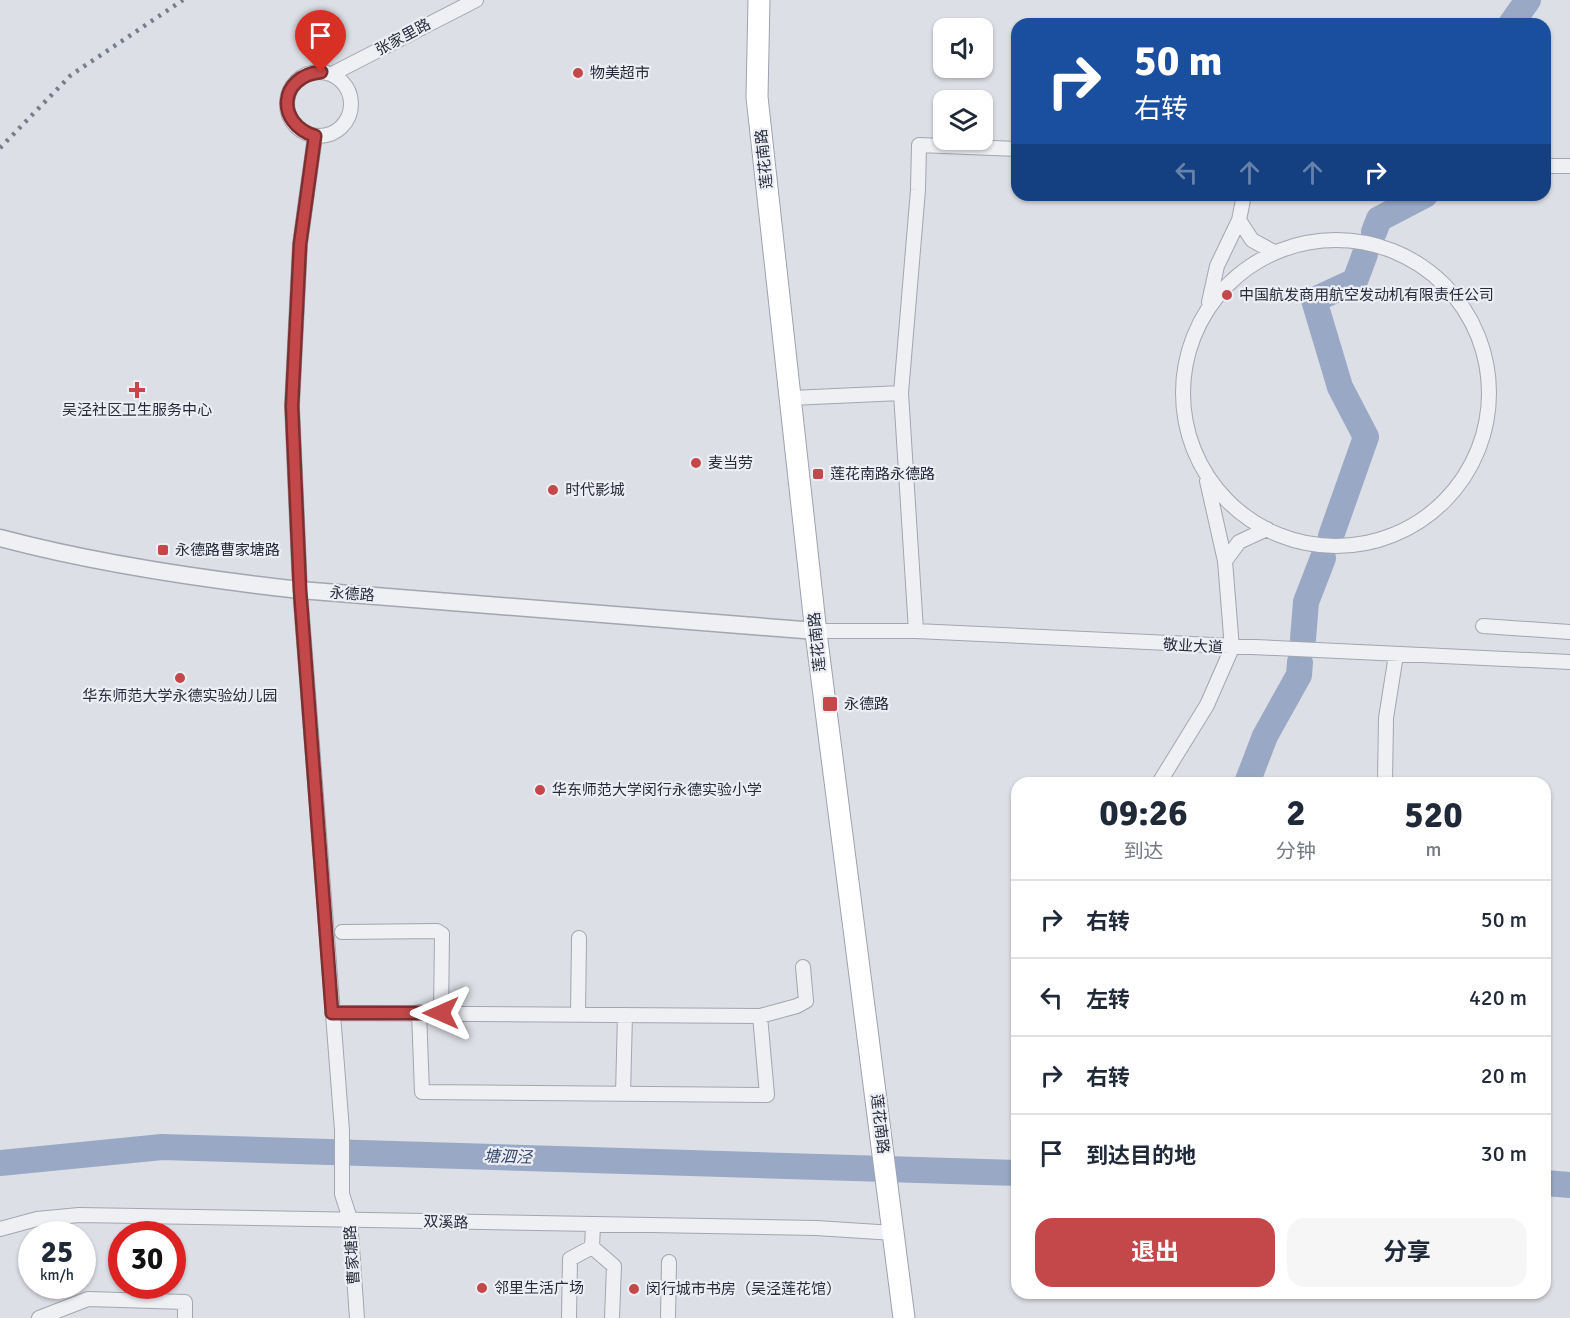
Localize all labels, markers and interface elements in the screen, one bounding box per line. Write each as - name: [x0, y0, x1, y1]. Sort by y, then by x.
- pin: [295, 10, 346, 72]
- street label: 张家里路: [372, 15, 434, 59]
- map controls: [933, 18, 993, 150]
- button: sound: [933, 18, 993, 78]
- icon: arrive: [304, 19, 337, 52]
- text: 50 m: [1134, 36, 1223, 87]
- icon: right: [1035, 42, 1113, 120]
- place label: 物美超市: [590, 64, 650, 82]
- marker: 物美超市: [571, 66, 585, 80]
- button: layers: [933, 90, 993, 150]
- text: 右转: [1134, 93, 1188, 126]
- street label: 莲花南路: [752, 128, 776, 190]
- icon: left: [1170, 156, 1203, 189]
- icon: ahead: [1233, 156, 1266, 189]
- icon: ahead: [1296, 156, 1329, 189]
- icon: right: [1359, 156, 1392, 189]
- place label: 中国航发商用航空发动机有限责任公司: [1239, 286, 1494, 304]
- marker: 中国航发商用航空发动机有限责任公司: [1220, 288, 1234, 302]
- marker: 吴泾社区卫生服务中心: [128, 381, 146, 399]
- place label: 吴泾社区卫生服务中心: [62, 401, 212, 419]
- place label: 麦当劳: [708, 454, 753, 472]
- marker: 麦当劳: [689, 456, 703, 470]
- place label: 莲花南路永德路: [830, 465, 935, 483]
- marker: 莲花南路永德路: [811, 467, 825, 481]
- place label: 时代影城: [565, 481, 625, 499]
- marker: 时代影城: [546, 483, 560, 497]
- place label: 永德路曹家塘路: [175, 541, 280, 559]
- marker: 永德路曹家塘路: [156, 543, 170, 557]
- street label: 永德路: [329, 583, 375, 605]
- street label: 莲花南路: [805, 611, 829, 673]
- street label: 敬业大道: [1163, 635, 1223, 657]
- marker: 华东师范大学永德实验幼儿园: [173, 671, 187, 685]
- place label: 华东师范大学永德实验幼儿园: [82, 687, 278, 705]
- marker: 永德路: [821, 695, 839, 713]
- place label: 永德路: [844, 695, 889, 713]
- place label: 华东师范大学闵行永德实验小学: [552, 781, 762, 799]
- marker: 华东师范大学闵行永德实验小学: [533, 783, 547, 797]
- text: 09:26: [1099, 791, 1188, 836]
- text: 2: [1286, 791, 1306, 836]
- text: 520: [1404, 793, 1463, 838]
- text: m: [1426, 837, 1441, 862]
- text: 到达: [1124, 839, 1164, 864]
- text: 分钟: [1276, 839, 1316, 864]
- icon: right: [1035, 903, 1068, 936]
- text: 50 m: [1481, 906, 1527, 933]
- text: 右转: [1086, 908, 1130, 935]
- position arrow: [409, 981, 473, 1045]
- icon: left: [1035, 981, 1068, 1014]
- text: 420 m: [1469, 984, 1527, 1011]
- text: 左转: [1086, 986, 1130, 1013]
- icon: right: [1035, 1059, 1068, 1092]
- text: 20 m: [1481, 1062, 1527, 1089]
- text: 右转: [1086, 1064, 1130, 1091]
- street label: 莲花南路: [867, 1093, 893, 1155]
- icon: arrive: [1035, 1137, 1068, 1170]
- text: 30 m: [1481, 1140, 1527, 1167]
- text: 到达目的地: [1086, 1142, 1196, 1169]
- water label: 塘泗泾: [484, 1146, 534, 1168]
- street label: 双溪路: [423, 1212, 469, 1232]
- button: 退出: [1035, 1218, 1275, 1287]
- button: 分享: [1287, 1218, 1527, 1287]
- speed limit sign: 30: [108, 1221, 186, 1299]
- street label: 曹家塘路: [341, 1224, 363, 1286]
- text: 25: [41, 1234, 73, 1271]
- text: km/h: [40, 1266, 74, 1284]
- place label: 邻里生活广场: [494, 1279, 584, 1297]
- place label: 闵行城市书房（吴泾莲花馆）: [646, 1280, 841, 1298]
- marker: 邻里生活广场: [475, 1281, 489, 1295]
- marker: 闵行城市书房（吴泾莲花馆）: [627, 1282, 641, 1296]

